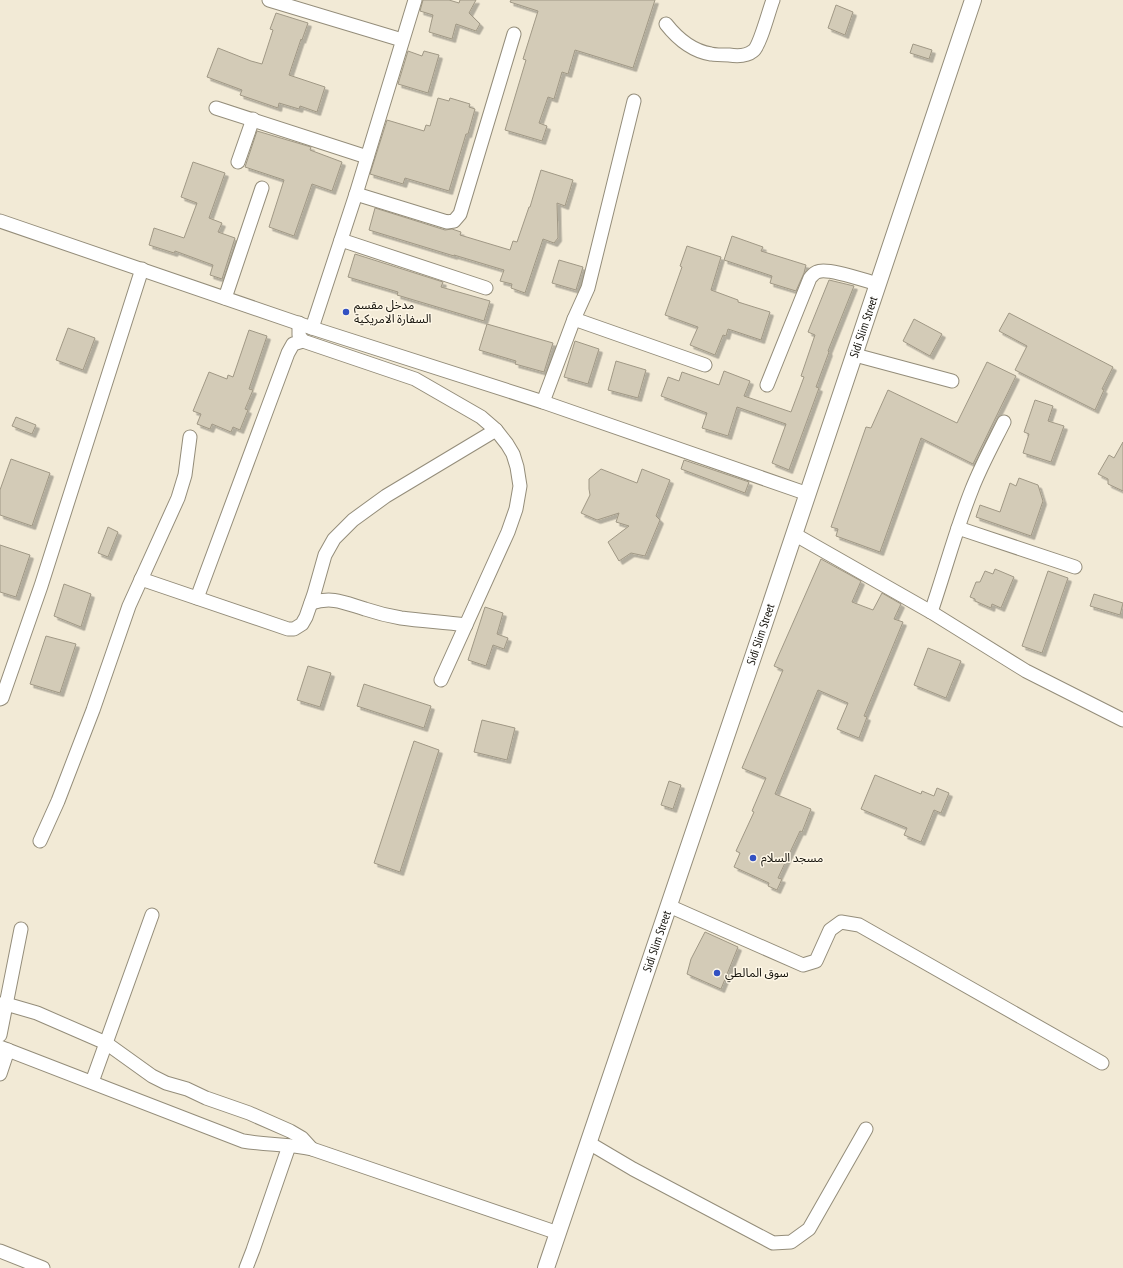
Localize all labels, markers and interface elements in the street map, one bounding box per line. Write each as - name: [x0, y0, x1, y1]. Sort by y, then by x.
- street label: Sidi Slim Street: [846, 294, 881, 360]
- place label: مدخل مقسم السفارة الامريكية: [354, 297, 432, 326]
- marker: مدخل مقسم السفارة الامريكية: [341, 307, 351, 317]
- street label: Sidi Slim Street: [743, 601, 778, 667]
- place label: مسجد السلام: [761, 850, 823, 867]
- marker: مسجد السلام: [748, 853, 758, 863]
- street label: Sidi Slim Street: [639, 908, 674, 974]
- place label: سوق المالطي: [725, 965, 789, 983]
- marker: سوق المالطي: [712, 968, 722, 978]

